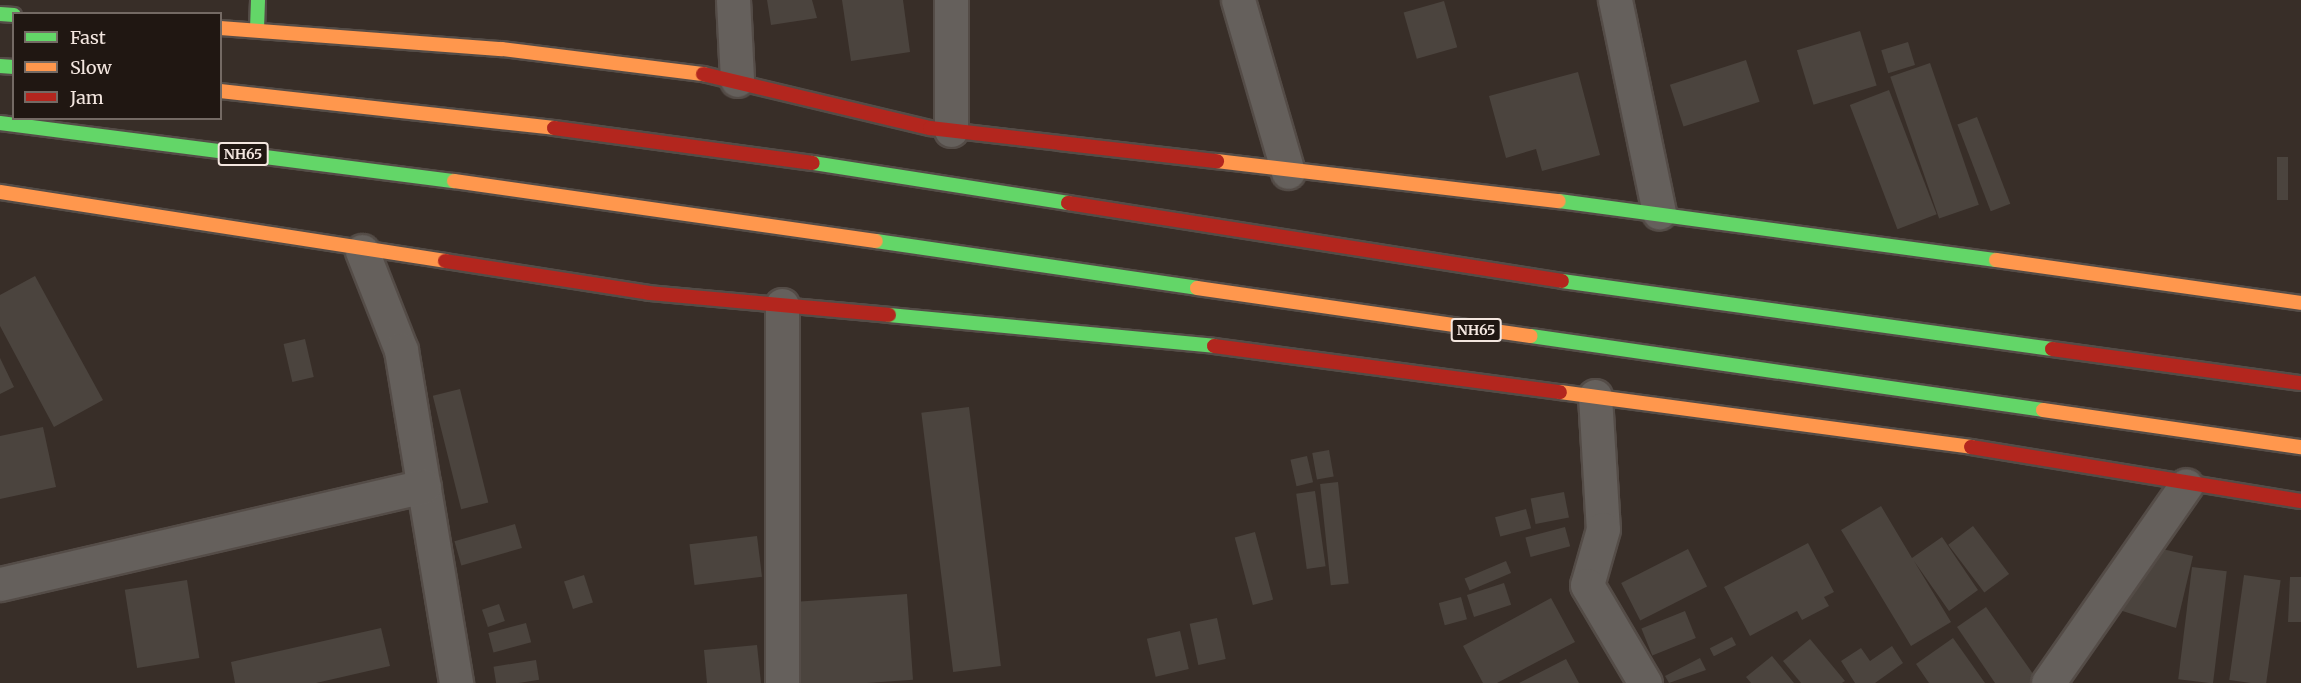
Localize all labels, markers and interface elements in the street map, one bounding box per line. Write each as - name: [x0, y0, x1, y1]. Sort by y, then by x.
- legend: [12, 12, 222, 120]
- text: Fast: [70, 26, 106, 49]
- text: Slow: [70, 56, 112, 79]
- text: Jam: [70, 86, 104, 109]
- road number: NH65: [218, 143, 268, 165]
- road number: NH65: [1450, 319, 1502, 341]

